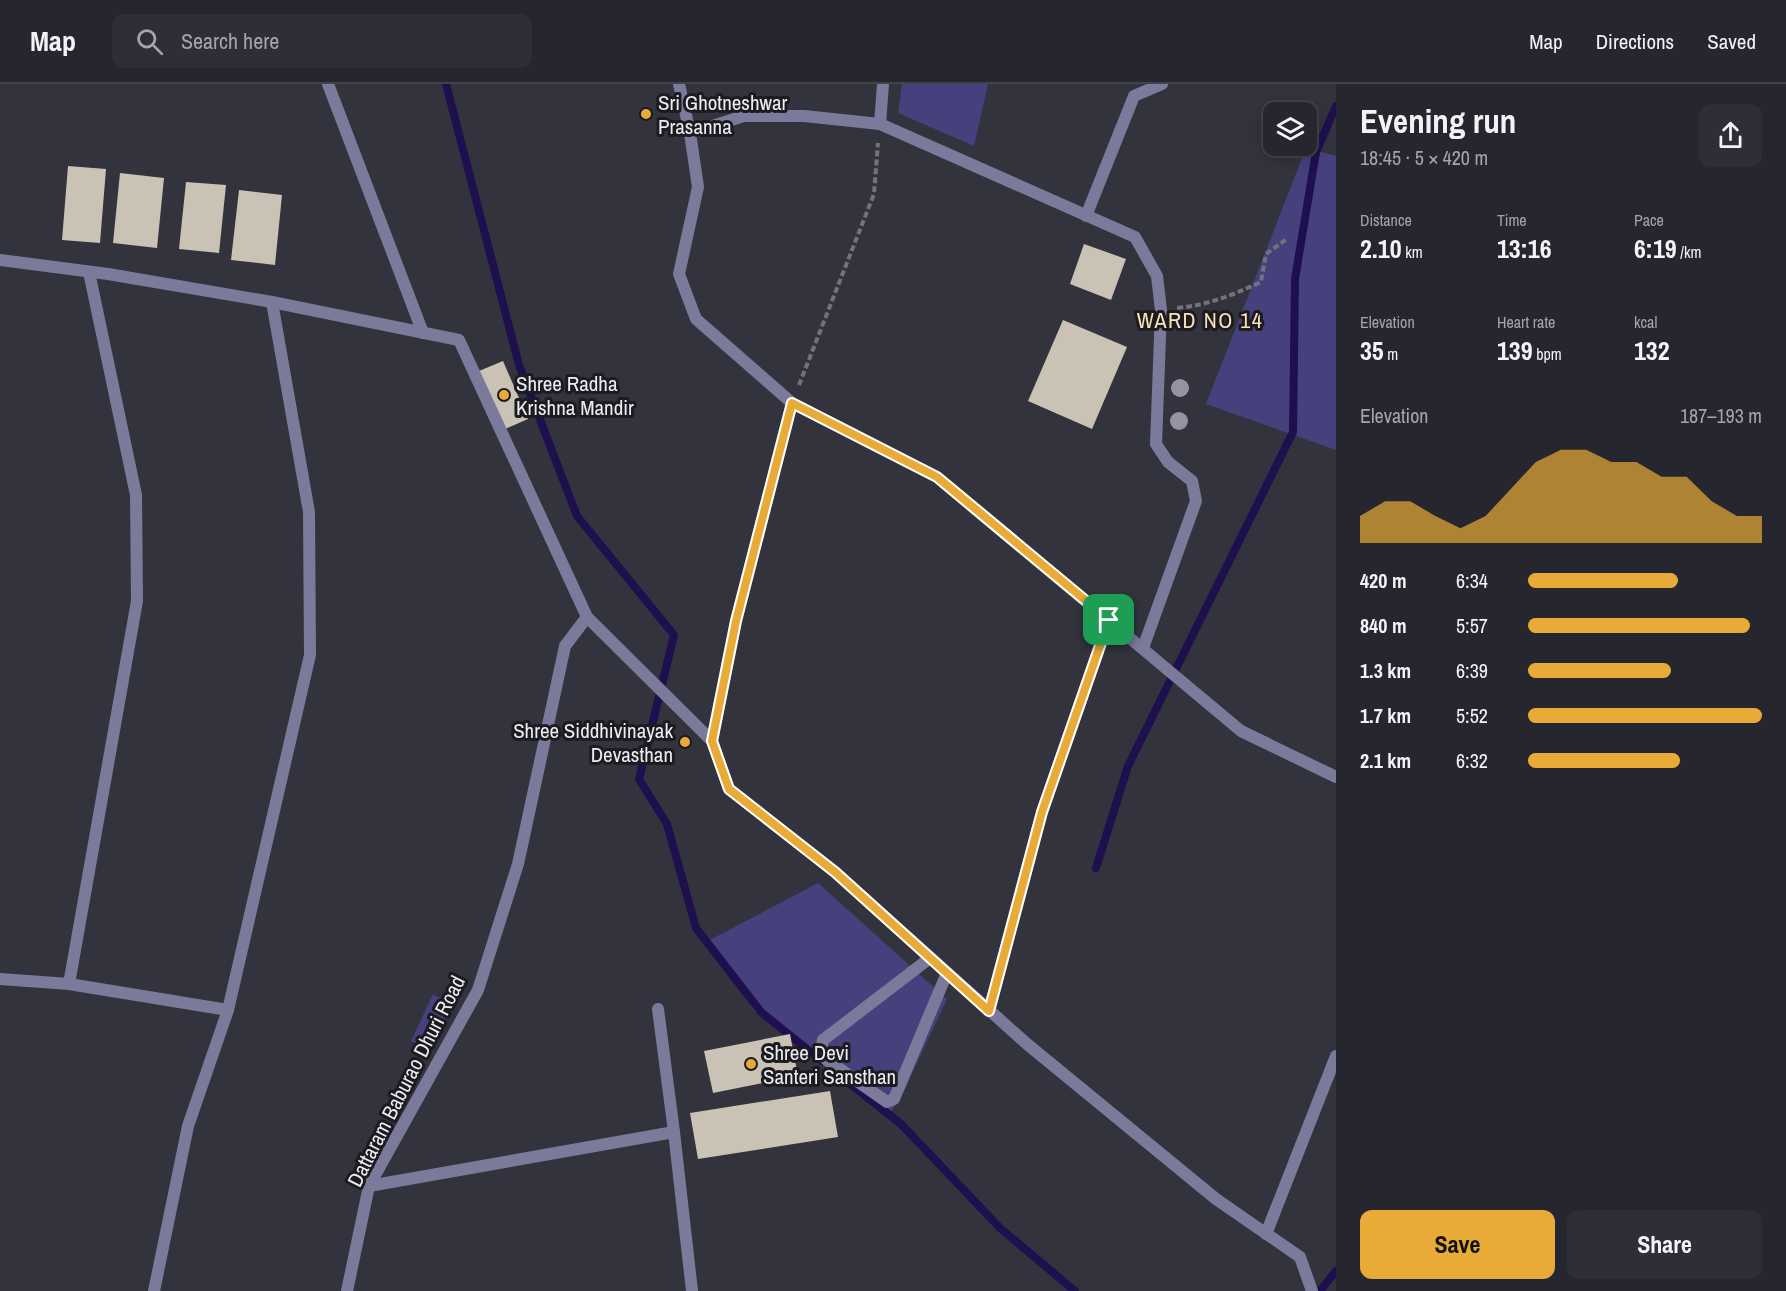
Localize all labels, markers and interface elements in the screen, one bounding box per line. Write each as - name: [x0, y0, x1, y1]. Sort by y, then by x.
- search box: [112, 14, 532, 68]
- text: Map: [30, 22, 76, 60]
- icon: search: [133, 25, 166, 58]
- text: Search here: [181, 26, 279, 56]
- text: Map: [1529, 27, 1563, 56]
- text: Directions: [1596, 27, 1674, 56]
- text: Saved: [1707, 27, 1756, 56]
- place label: Sri Ghotneshwar Prasanna: [658, 88, 787, 141]
- text: Evening run: [1360, 99, 1516, 143]
- map controls: [1263, 102, 1317, 156]
- button: layers: [1263, 102, 1317, 156]
- button: share: [1699, 104, 1762, 167]
- marker: Sri Ghotneshwar Prasanna: [639, 107, 653, 121]
- text: 18:45 · 5 × 420 m: [1360, 144, 1488, 171]
- text: Distance: [1360, 209, 1412, 231]
- text: Time: [1497, 209, 1527, 231]
- text: Pace: [1634, 209, 1664, 231]
- text: 2.10: [1360, 231, 1402, 266]
- text: 13:16: [1497, 231, 1552, 266]
- text: 6:19: [1634, 231, 1677, 266]
- text: km: [1402, 241, 1423, 263]
- text: /km: [1677, 241, 1701, 263]
- district label: WARD NO 14: [1137, 305, 1263, 335]
- text: Elevation: [1360, 311, 1415, 333]
- text: Heart rate: [1497, 311, 1555, 333]
- text: kcal: [1634, 311, 1657, 333]
- text: 35: [1360, 333, 1384, 368]
- text: 139: [1497, 333, 1533, 368]
- text: 132: [1634, 333, 1670, 368]
- text: m: [1384, 343, 1398, 365]
- text: bpm: [1533, 343, 1562, 365]
- place label: Shree Radha Krishna Mandir: [516, 369, 634, 422]
- marker: Shree Radha Krishna Mandir: [497, 388, 511, 402]
- text: Elevation: [1360, 402, 1428, 429]
- text: 187–193 m: [1680, 402, 1762, 429]
- text: 420 m: [1360, 567, 1407, 594]
- text: 6:34: [1456, 567, 1488, 594]
- pin: [1083, 594, 1134, 645]
- icon: arrive: [1092, 603, 1125, 636]
- text: 840 m: [1360, 612, 1407, 639]
- text: 5:57: [1456, 612, 1488, 639]
- text: 1.3 km: [1360, 657, 1411, 684]
- text: 6:39: [1456, 657, 1488, 684]
- text: 1.7 km: [1360, 702, 1411, 729]
- text: 5:52: [1456, 702, 1488, 729]
- place label: Shree Siddhivinayak Devasthan: [513, 716, 673, 769]
- marker: Shree Siddhivinayak Devasthan: [678, 735, 692, 749]
- text: 2.1 km: [1360, 747, 1411, 774]
- text: 6:32: [1456, 747, 1488, 774]
- street label: Dattaram Baburao Dhuri Road: [340, 970, 472, 1192]
- place label: Shree Devi Santeri Sansthan: [763, 1038, 896, 1091]
- marker: Shree Devi Santeri Sansthan: [744, 1057, 758, 1071]
- button: Save: [1360, 1210, 1555, 1279]
- button: Share: [1567, 1210, 1762, 1279]

